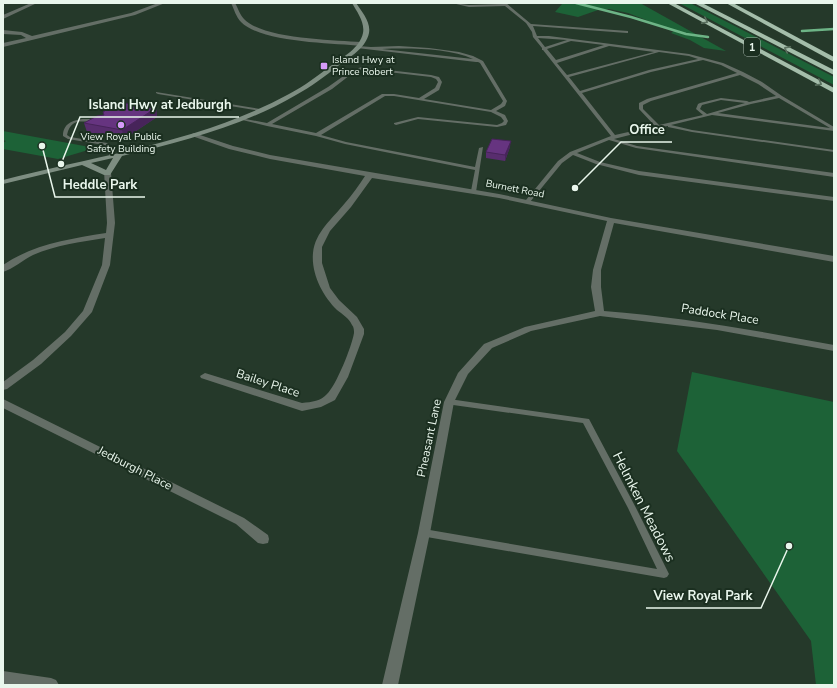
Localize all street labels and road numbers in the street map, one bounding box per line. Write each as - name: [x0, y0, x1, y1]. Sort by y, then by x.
- road number: 1: [744, 38, 760, 56]
- street label: Burnett Road: [484, 176, 546, 202]
- street label: Paddock Place: [680, 300, 760, 328]
- street label: Bailey Place: [234, 365, 302, 401]
- street label: Pheasant Lane: [413, 397, 445, 479]
- street label: Jedburgh Place: [94, 442, 175, 494]
- street label: Helmken Meadows: [608, 449, 680, 565]

